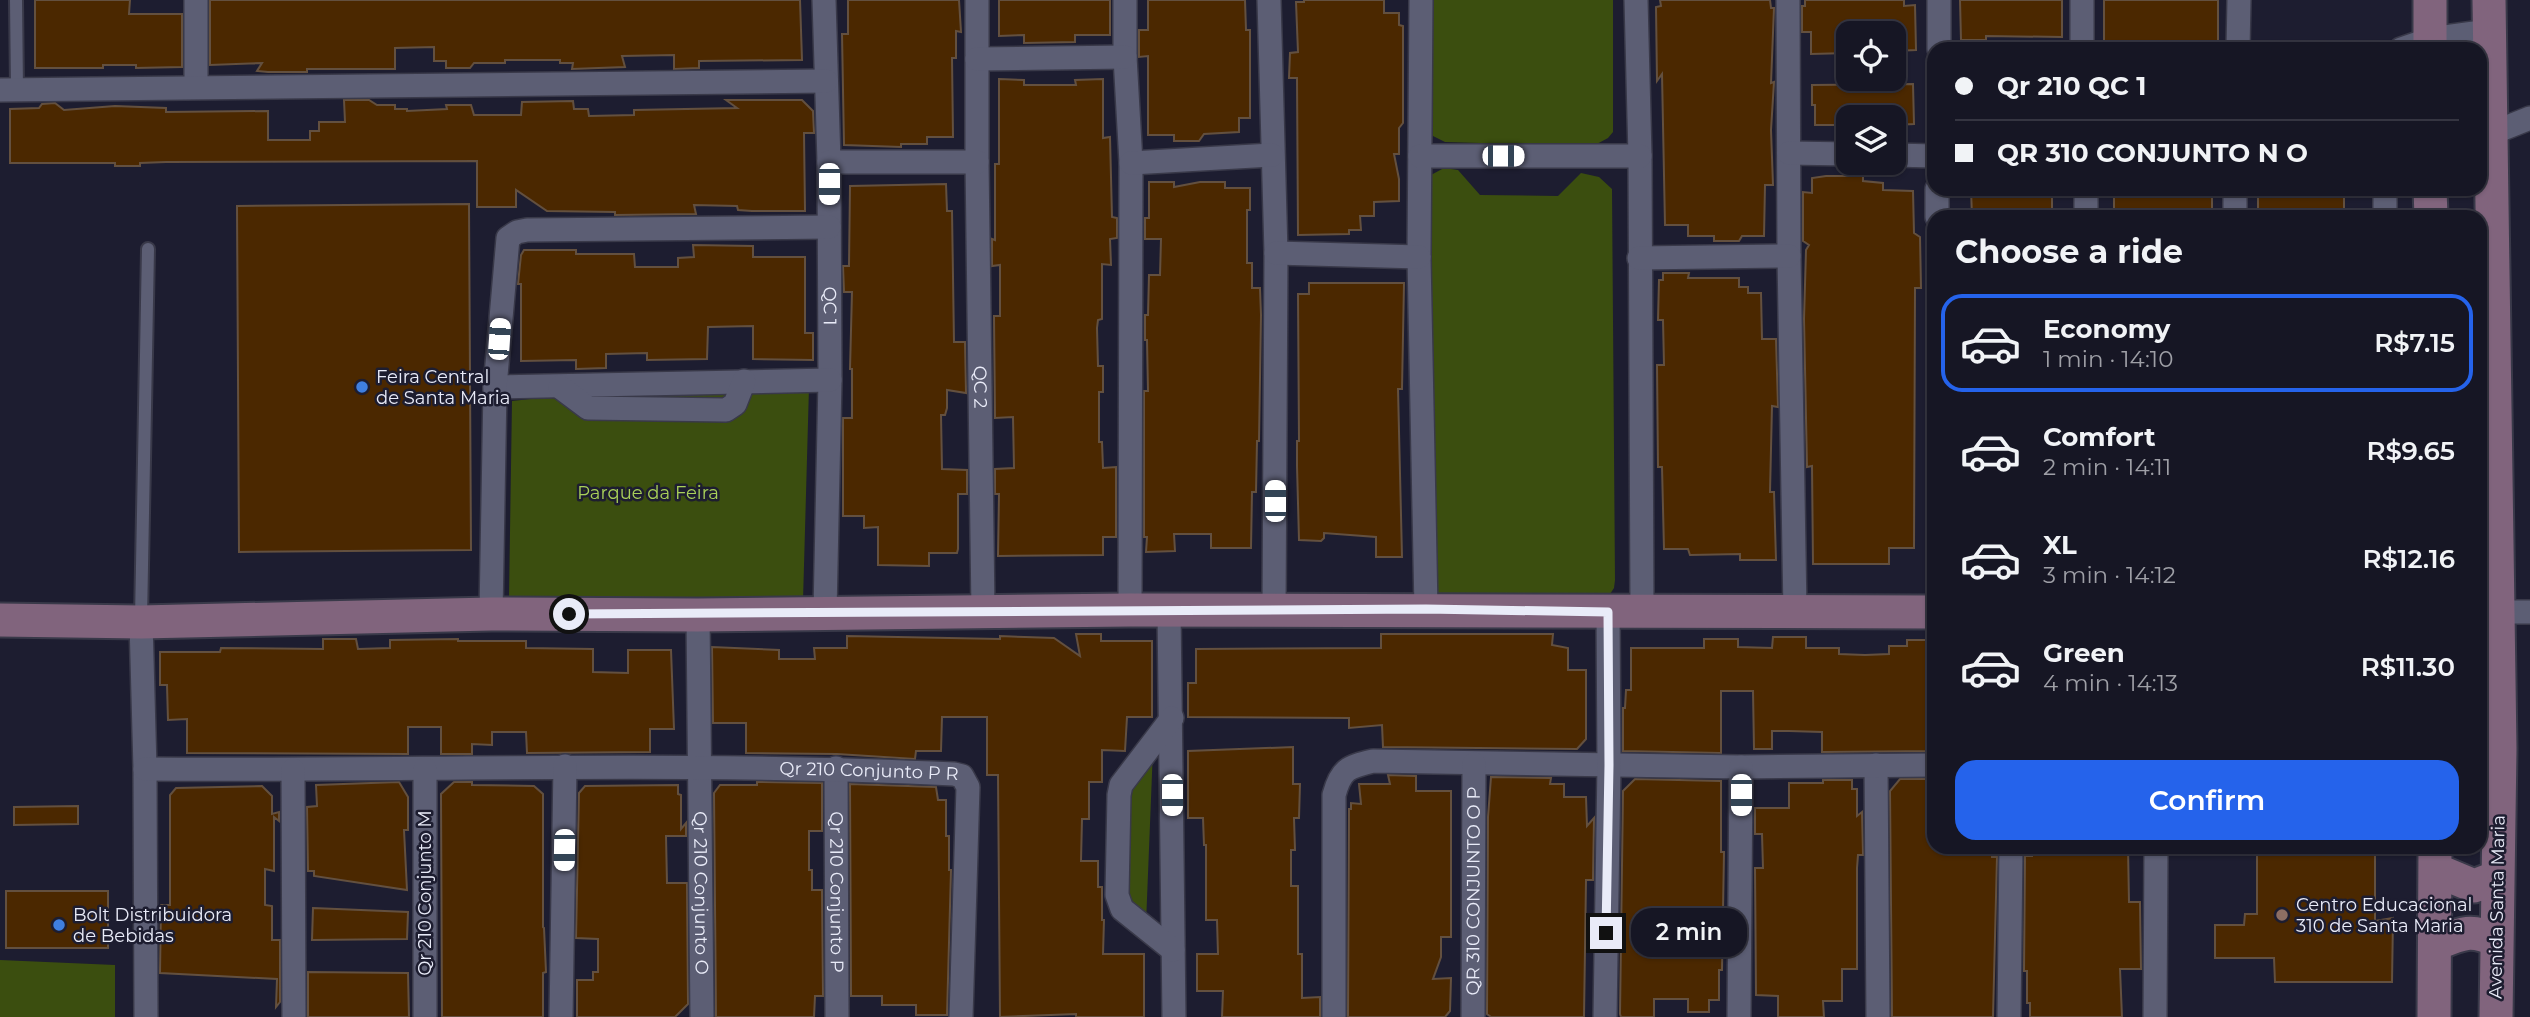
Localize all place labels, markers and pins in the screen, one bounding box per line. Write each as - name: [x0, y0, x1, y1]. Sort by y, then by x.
- place label: Feira Central de Santa Maria: [376, 366, 510, 409]
- marker: Feira Central de Santa Maria: [354, 379, 370, 395]
- place label: Centro Educacional 310 de Santa Maria: [2296, 894, 2472, 937]
- place label: Bolt Distribuidora de Bebidas: [73, 904, 232, 947]
- marker: Centro Educacional 310 de Santa Maria: [2274, 907, 2290, 923]
- marker: Bolt Distribuidora de Bebidas: [51, 917, 67, 933]

